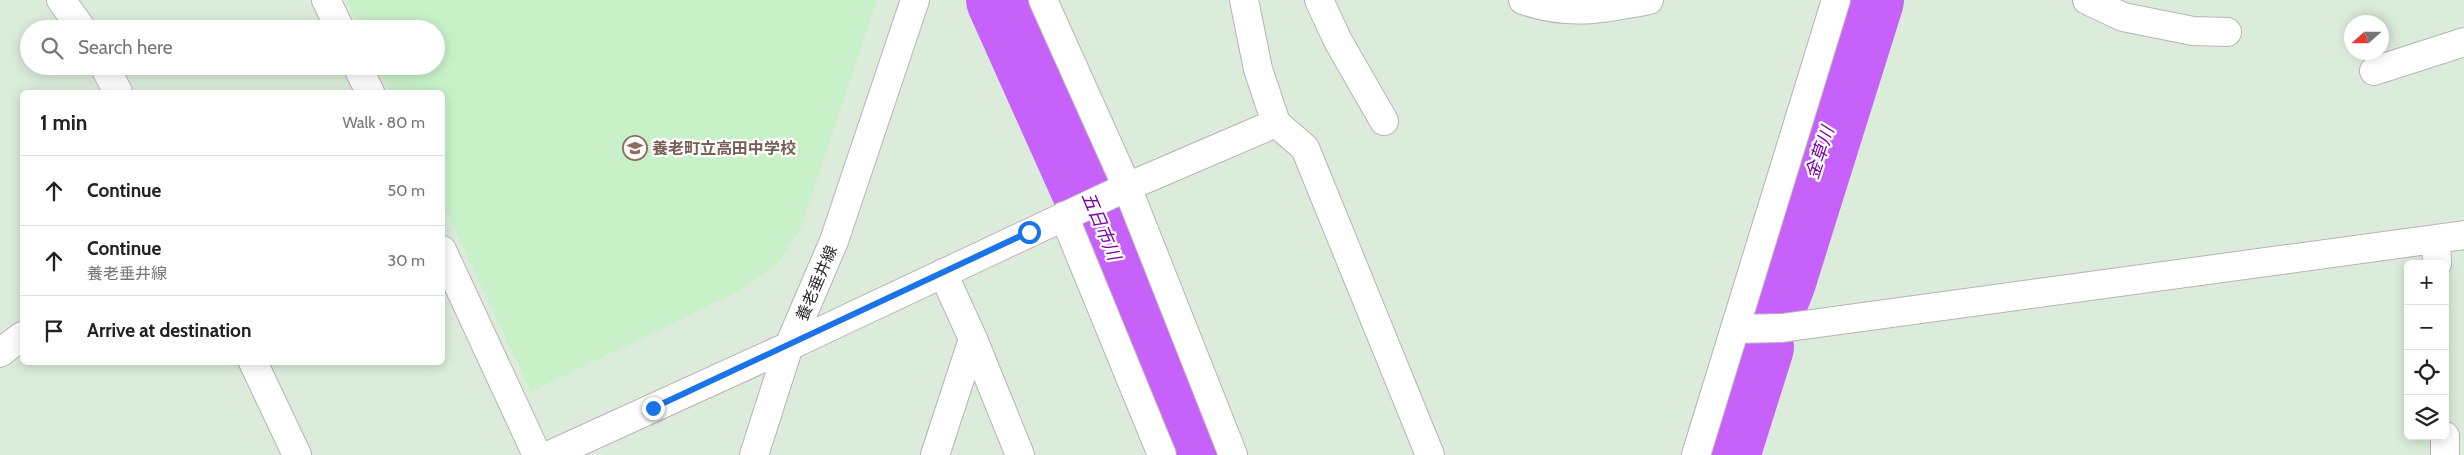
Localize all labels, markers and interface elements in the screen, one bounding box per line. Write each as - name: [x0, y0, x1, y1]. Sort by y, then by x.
- north arrow: [2344, 15, 2389, 60]
- search box: [20, 20, 445, 75]
- icon: search: [38, 34, 66, 62]
- text: Search here: [78, 36, 172, 59]
- text: 1 min: [40, 110, 87, 135]
- text: Walk · 80 m: [342, 113, 425, 132]
- water label: 金草川: [1801, 122, 1839, 182]
- school or university icon: 養老町立高田中学校: [622, 135, 648, 161]
- place label: 養老町立高田中学校: [652, 139, 796, 158]
- icon: ahead: [40, 177, 68, 205]
- text: Continue: [87, 179, 161, 202]
- text: 50 m: [388, 181, 425, 200]
- water label: 五日市川: [1077, 189, 1126, 265]
- route start: [1018, 221, 1041, 244]
- text: Continue: [87, 237, 161, 260]
- street label: 養老垂井線: [792, 243, 841, 324]
- icon: ahead: [40, 247, 68, 275]
- text: 30 m: [388, 251, 425, 270]
- map controls: [2404, 260, 2449, 440]
- button: +: [2404, 260, 2449, 305]
- text: 養老垂井線: [87, 264, 167, 283]
- button: −: [2404, 305, 2449, 350]
- icon: arrive: [40, 317, 68, 345]
- text: Arrive at destination: [87, 319, 251, 342]
- button: locate: [2404, 350, 2449, 395]
- button: layers: [2404, 395, 2449, 440]
- route end: [642, 397, 665, 420]

